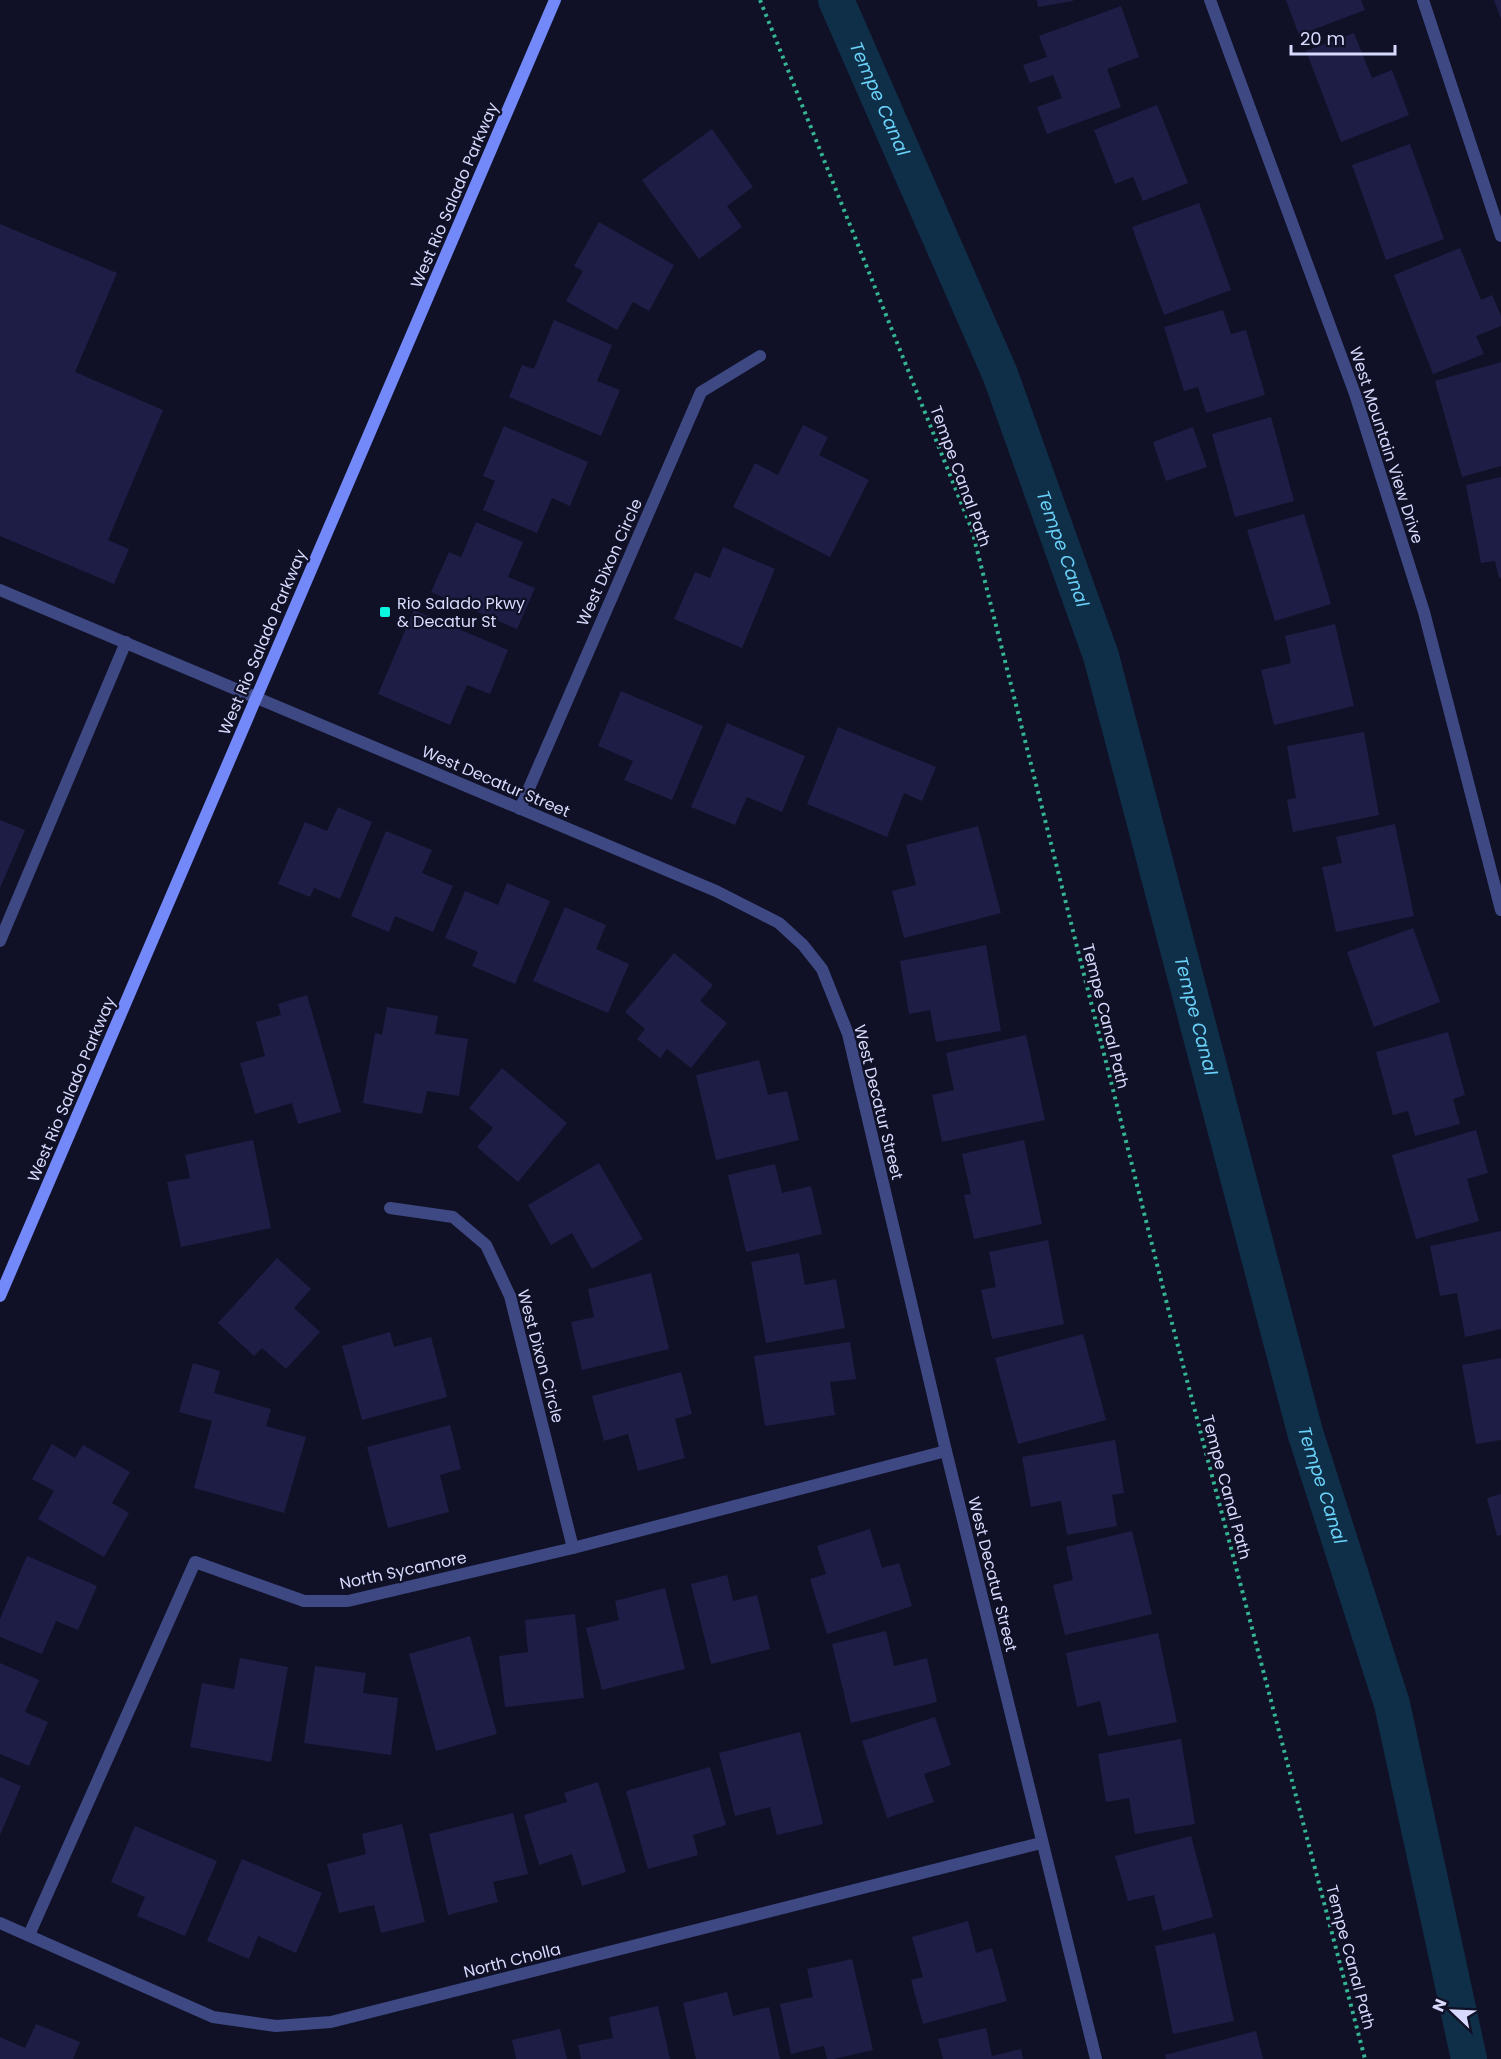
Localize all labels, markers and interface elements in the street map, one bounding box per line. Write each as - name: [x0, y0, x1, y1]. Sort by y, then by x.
- scale bar: [1291, 18, 1394, 56]
- text: 20 m: [1300, 26, 1345, 51]
- water label: Tempe Canal: [844, 38, 916, 160]
- street label: West Rio Salado Parkway: [405, 99, 504, 292]
- street label: West Mountain View Drive: [1344, 344, 1429, 547]
- street label: Tempe Canal Path: [924, 402, 997, 550]
- water label: Tempe Canal: [1031, 487, 1096, 611]
- street label: West Dixon Circle: [571, 495, 648, 630]
- street label: West Rio Salado Parkway: [213, 546, 312, 739]
- place label: Rio Salado Pkwy & Decatur St: [397, 592, 525, 633]
- marker: Rio Salado Pkwy & Decatur St: [378, 605, 392, 619]
- street label: West Decatur Street: [418, 740, 574, 823]
- street label: Tempe Canal Path: [1076, 941, 1135, 1091]
- water label: Tempe Canal: [1168, 953, 1224, 1079]
- street label: West Rio Salado Parkway: [22, 993, 121, 1186]
- street label: West Decatur Street: [848, 1022, 909, 1182]
- street label: West Dixon Circle: [512, 1287, 569, 1426]
- street label: Tempe Canal Path: [1196, 1412, 1257, 1562]
- water label: Tempe Canal: [1292, 1423, 1353, 1548]
- street label: West Decatur Street: [962, 1494, 1023, 1654]
- street label: North Sycamore: [337, 1546, 469, 1595]
- street label: Tempe Canal Path: [1320, 1882, 1381, 2032]
- street label: North Cholla: [461, 1937, 563, 1984]
- north arrow: [1423, 1981, 1483, 2041]
- text: N: [1427, 1995, 1453, 2015]

